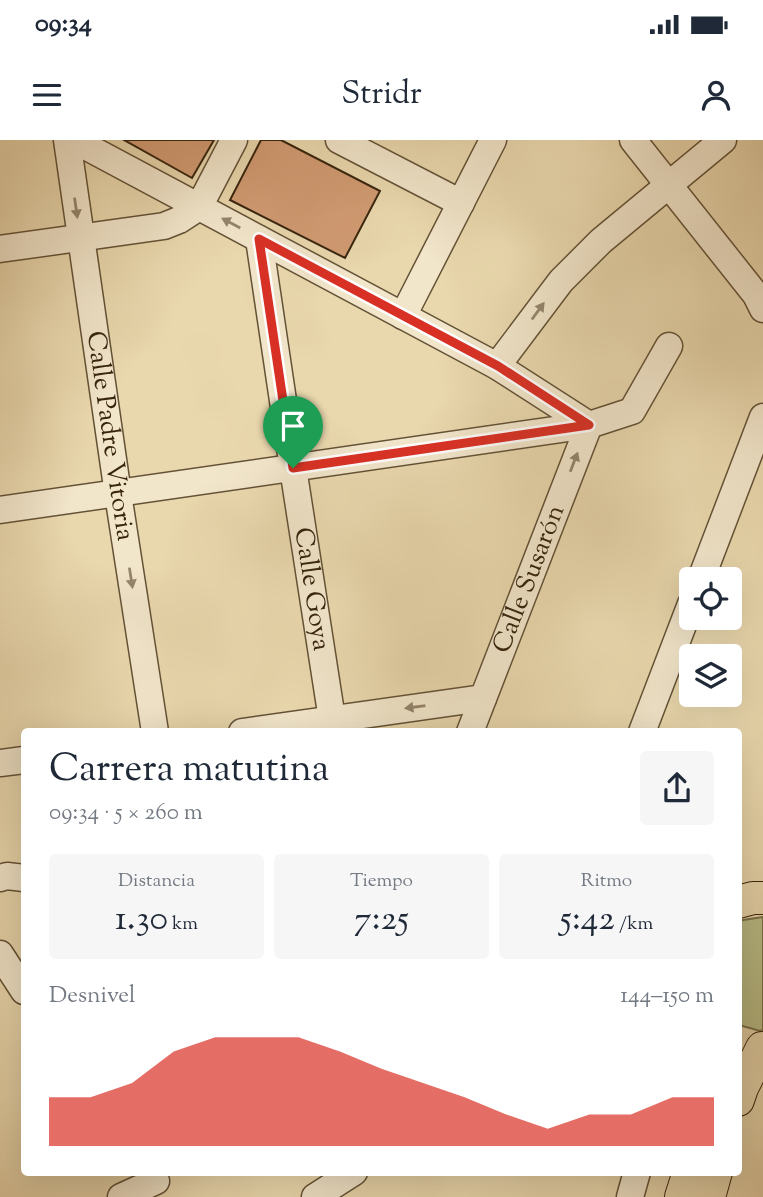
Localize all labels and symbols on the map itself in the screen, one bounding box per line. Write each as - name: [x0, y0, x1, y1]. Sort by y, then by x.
- one-way arrow: [71, 197, 82, 219]
- one-way arrow: [220, 218, 240, 230]
- one-way arrow: [531, 302, 545, 320]
- street label: Calle Padre Vitoria: [76, 329, 144, 543]
- pin: [263, 396, 323, 468]
- one-way arrow: [569, 452, 580, 473]
- street label: Calle Susarón: [484, 500, 575, 659]
- street label: Calle Goya: [284, 525, 340, 653]
- one-way arrow: [126, 567, 137, 589]
- one-way arrow: [404, 702, 426, 713]

